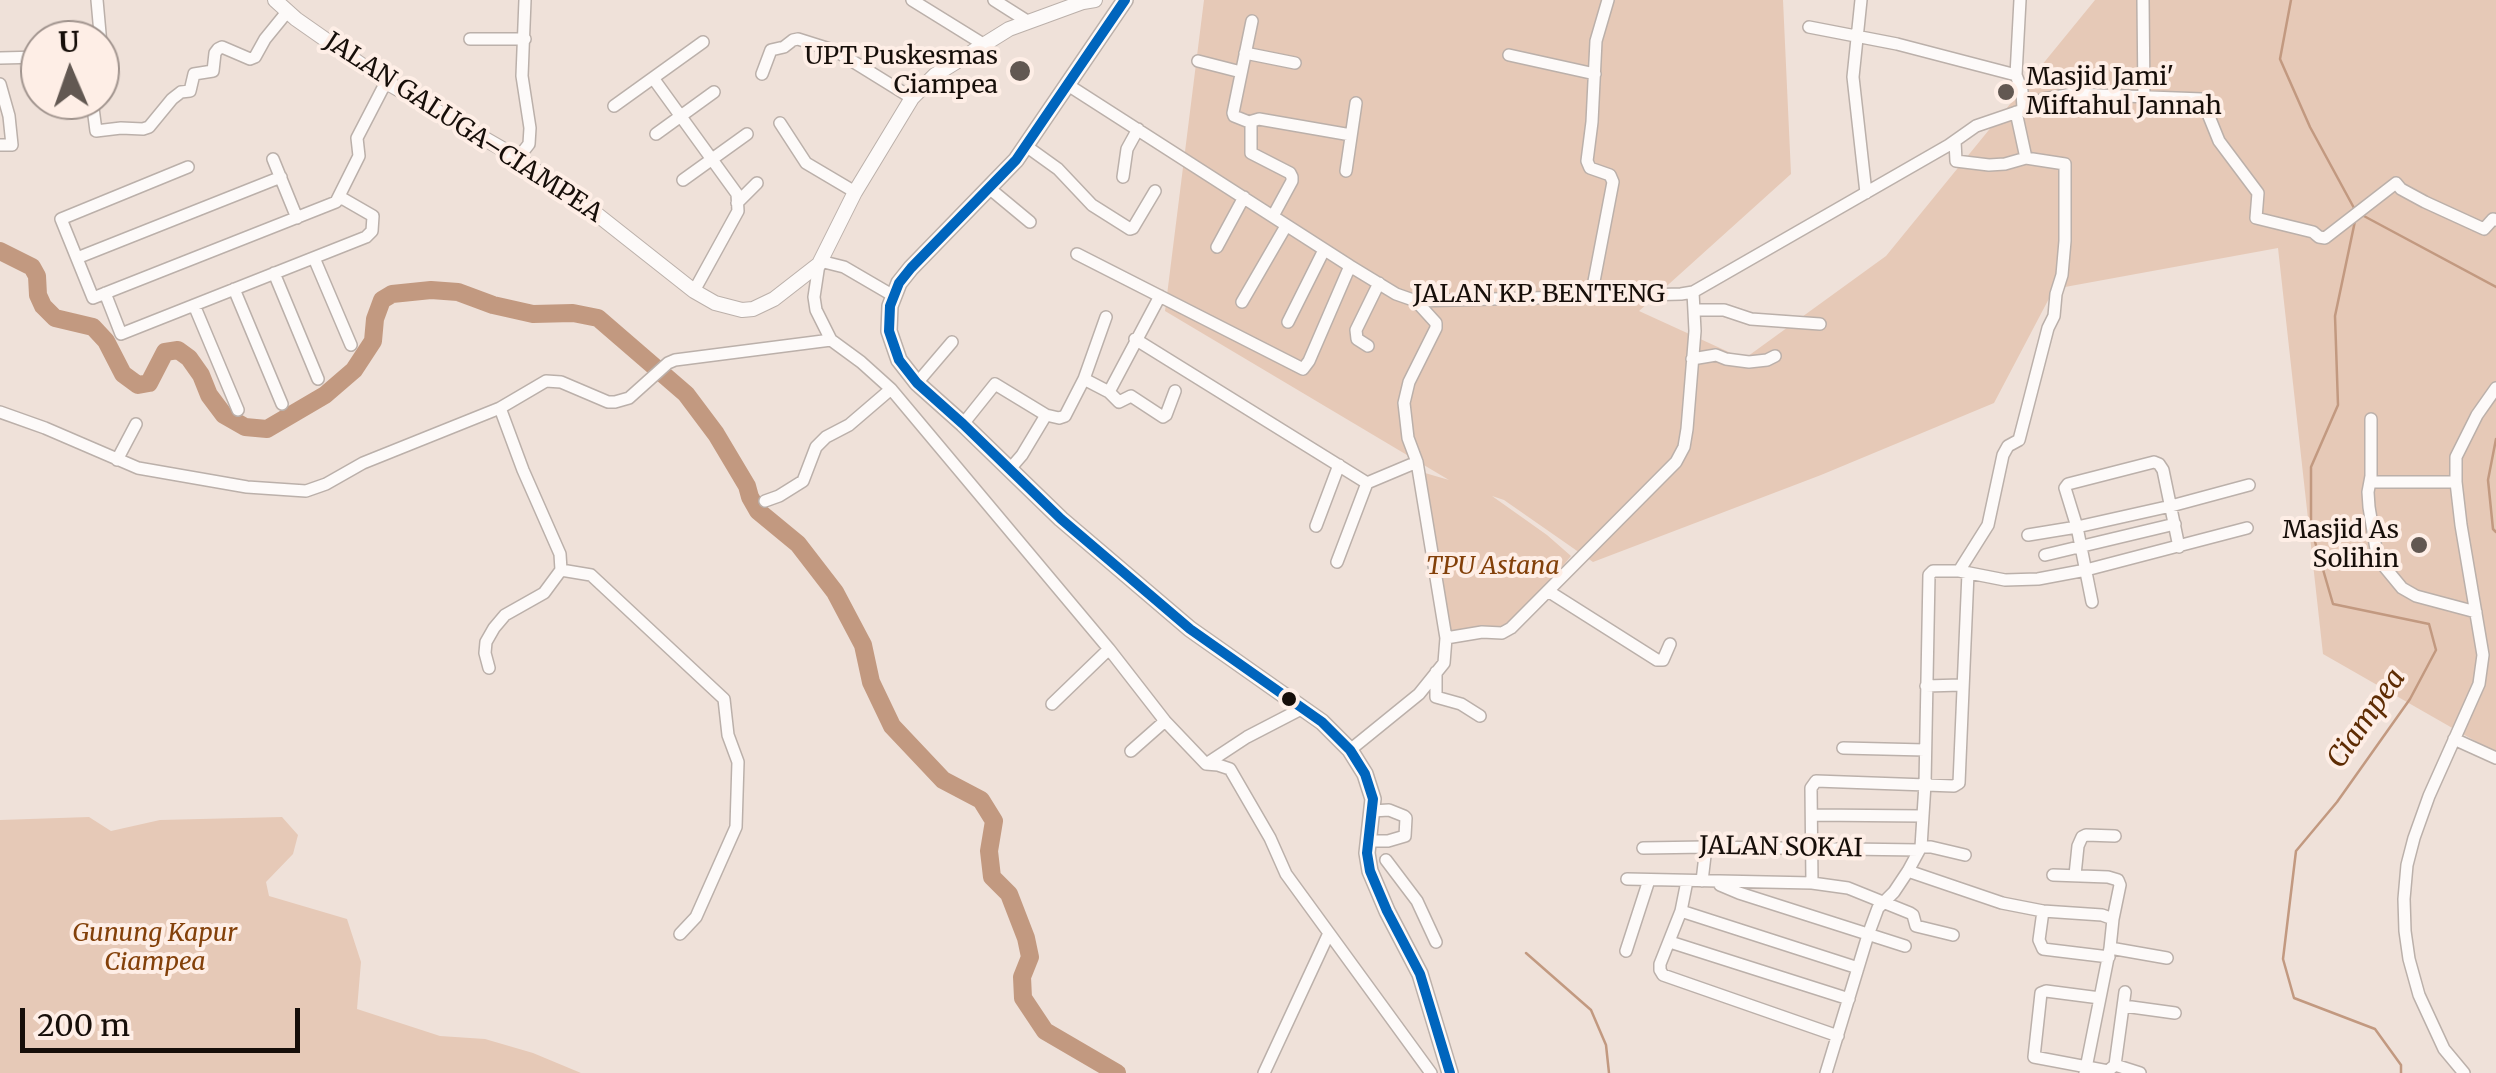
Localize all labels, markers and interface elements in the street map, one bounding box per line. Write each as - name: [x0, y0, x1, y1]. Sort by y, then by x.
- north arrow: [20, 20, 120, 120]
- text: U: [58, 24, 80, 60]
- street label: JALAN GALUGA–CIAMPEA: [318, 27, 608, 229]
- place label: UPT Puskesmas Ciampea: [804, 42, 998, 101]
- marker: UPT Puskesmas Ciampea: [1007, 58, 1033, 84]
- place label: Masjid Jami' Miftahul Jannah: [2026, 63, 2222, 122]
- marker: Masjid Jami' Miftahul Jannah: [1995, 81, 2017, 103]
- street label: JALAN KP. BENTENG: [1413, 280, 1665, 310]
- place label: Masjid As Solihin: [2282, 516, 2399, 575]
- marker: Masjid As Solihin: [2408, 534, 2430, 556]
- park label: TPU Astana: [1426, 552, 1560, 582]
- water label: Ciampea: [2321, 663, 2413, 775]
- unlabelled marker: [1279, 689, 1299, 709]
- street label: JALAN SOKAI: [1699, 832, 1863, 864]
- park label: Gunung Kapur Ciampea: [73, 919, 237, 978]
- scale bar: [25, 988, 305, 1050]
- text: 200 m: [37, 1006, 130, 1044]

